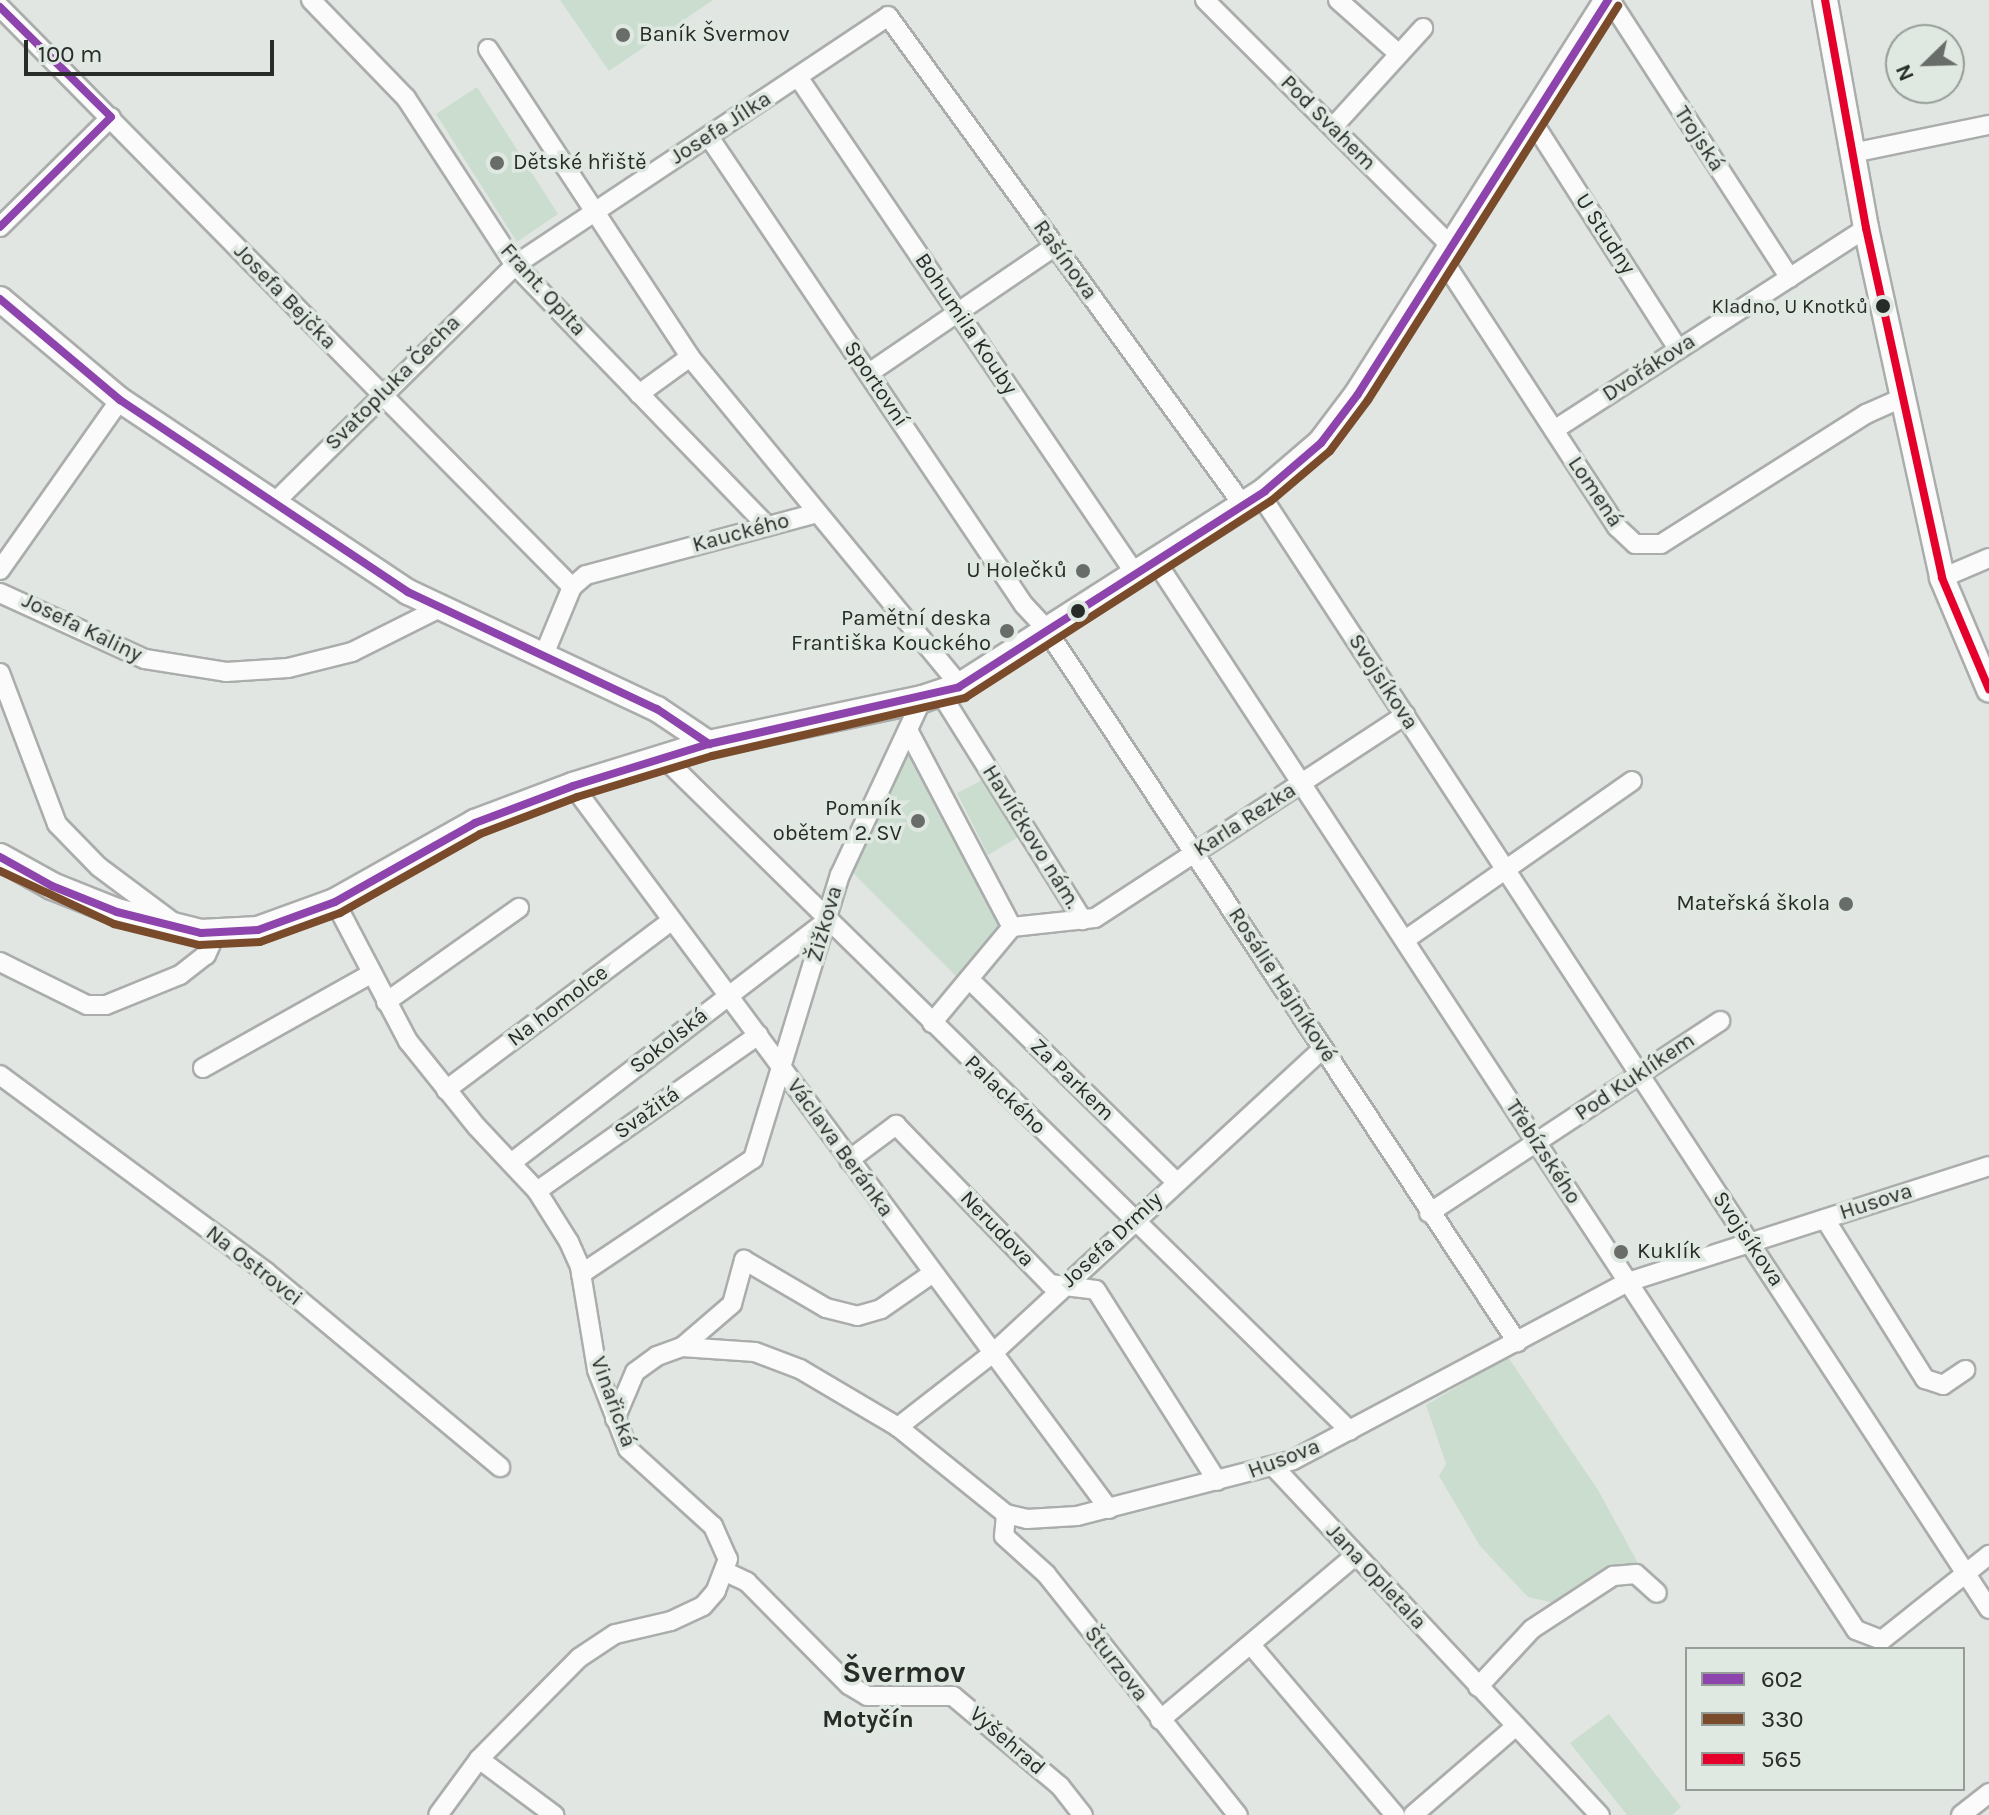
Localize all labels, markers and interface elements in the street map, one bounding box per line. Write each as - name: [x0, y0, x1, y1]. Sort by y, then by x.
- place label: Baník Švermov: [639, 22, 790, 48]
- scale bar: [28, 24, 278, 74]
- north arrow: [1885, 24, 1965, 104]
- marker: Baník Švermov: [614, 26, 632, 44]
- text: 100 m: [38, 40, 103, 68]
- text: N: [1890, 60, 1920, 85]
- street label: Pod Svahem: [1275, 70, 1381, 176]
- street label: Josefa Jílka: [666, 86, 776, 170]
- street label: Trojská: [1668, 101, 1730, 177]
- place label: Dětské hřiště: [513, 150, 646, 176]
- marker: Dětské hřiště: [488, 154, 506, 172]
- street label: U Studny: [1569, 189, 1641, 279]
- street label: Rašínova: [1027, 215, 1103, 305]
- street label: Frant. Oplta: [494, 238, 592, 342]
- street label: Josefa Bejčka: [228, 239, 342, 355]
- street label: Bohumila Kouby: [909, 248, 1023, 400]
- place label: Kladno, U Knotků: [1712, 294, 1868, 318]
- marker: Kladno, U Knotků: [1875, 298, 1891, 314]
- street label: Svatopluka Čecha: [320, 310, 466, 456]
- street label: Dvořákova: [1598, 328, 1700, 408]
- street label: Sportovní: [838, 336, 914, 432]
- street label: Lomená: [1562, 452, 1628, 532]
- street label: Kauckého: [690, 507, 792, 559]
- place label: U Holečků: [966, 558, 1067, 584]
- marker: U Holečků: [1074, 562, 1092, 580]
- street label: Josefa Kaliny: [18, 588, 146, 668]
- unlabelled marker: [1070, 603, 1086, 619]
- place label: Pamětní deska Františka Kouckého: [791, 605, 991, 656]
- marker: Pamětní deska Františka Kouckého: [998, 622, 1016, 640]
- street label: Svojsíkova: [1342, 629, 1424, 735]
- street label: Havlíčkovo nám.: [976, 760, 1086, 914]
- street label: Karla Rezka: [1189, 777, 1301, 863]
- place label: Pomník obětem 2. SV: [773, 795, 902, 846]
- marker: Pomník obětem 2. SV: [909, 812, 927, 830]
- street label: Žižkova: [802, 883, 848, 965]
- place label: Mateřská škola: [1676, 891, 1830, 917]
- marker: Mateřská škola: [1837, 895, 1855, 913]
- street label: Rosálie Hajníkové: [1222, 903, 1342, 1067]
- street label: Na homolce: [502, 960, 614, 1052]
- street label: Sokolská: [625, 1002, 713, 1080]
- street label: Pod Kuklíkem: [1570, 1027, 1700, 1127]
- street label: Za Parkem: [1024, 1033, 1120, 1127]
- street label: Palackého: [959, 1050, 1051, 1140]
- street label: Václava Beránka: [781, 1074, 899, 1222]
- street label: Svažitá: [609, 1081, 685, 1145]
- street label: Třebízského: [1499, 1095, 1587, 1209]
- street label: Husova: [1836, 1178, 1916, 1226]
- street label: Nerudova: [954, 1185, 1040, 1273]
- street label: Svojsíkova: [1707, 1186, 1789, 1292]
- street label: Josefa Drmly: [1056, 1187, 1168, 1293]
- street label: Na Ostrovci: [200, 1220, 308, 1312]
- place label: Kuklík: [1637, 1239, 1701, 1265]
- marker: Kuklík: [1612, 1243, 1630, 1261]
- street label: Vinařická: [584, 1353, 642, 1451]
- street label: Husova: [1244, 1433, 1324, 1485]
- street label: Jana Opletala: [1320, 1519, 1432, 1635]
- street label: Šturzova: [1078, 1621, 1154, 1707]
- legend: [1685, 1647, 1965, 1791]
- district label: Švermov: [842, 1654, 966, 1690]
- text: 602: [1761, 1665, 1803, 1693]
- street label: Vyšehrad: [964, 1701, 1050, 1781]
- text: 330: [1761, 1705, 1804, 1733]
- district label: Motyčín: [822, 1706, 914, 1734]
- text: 565: [1761, 1745, 1802, 1773]

